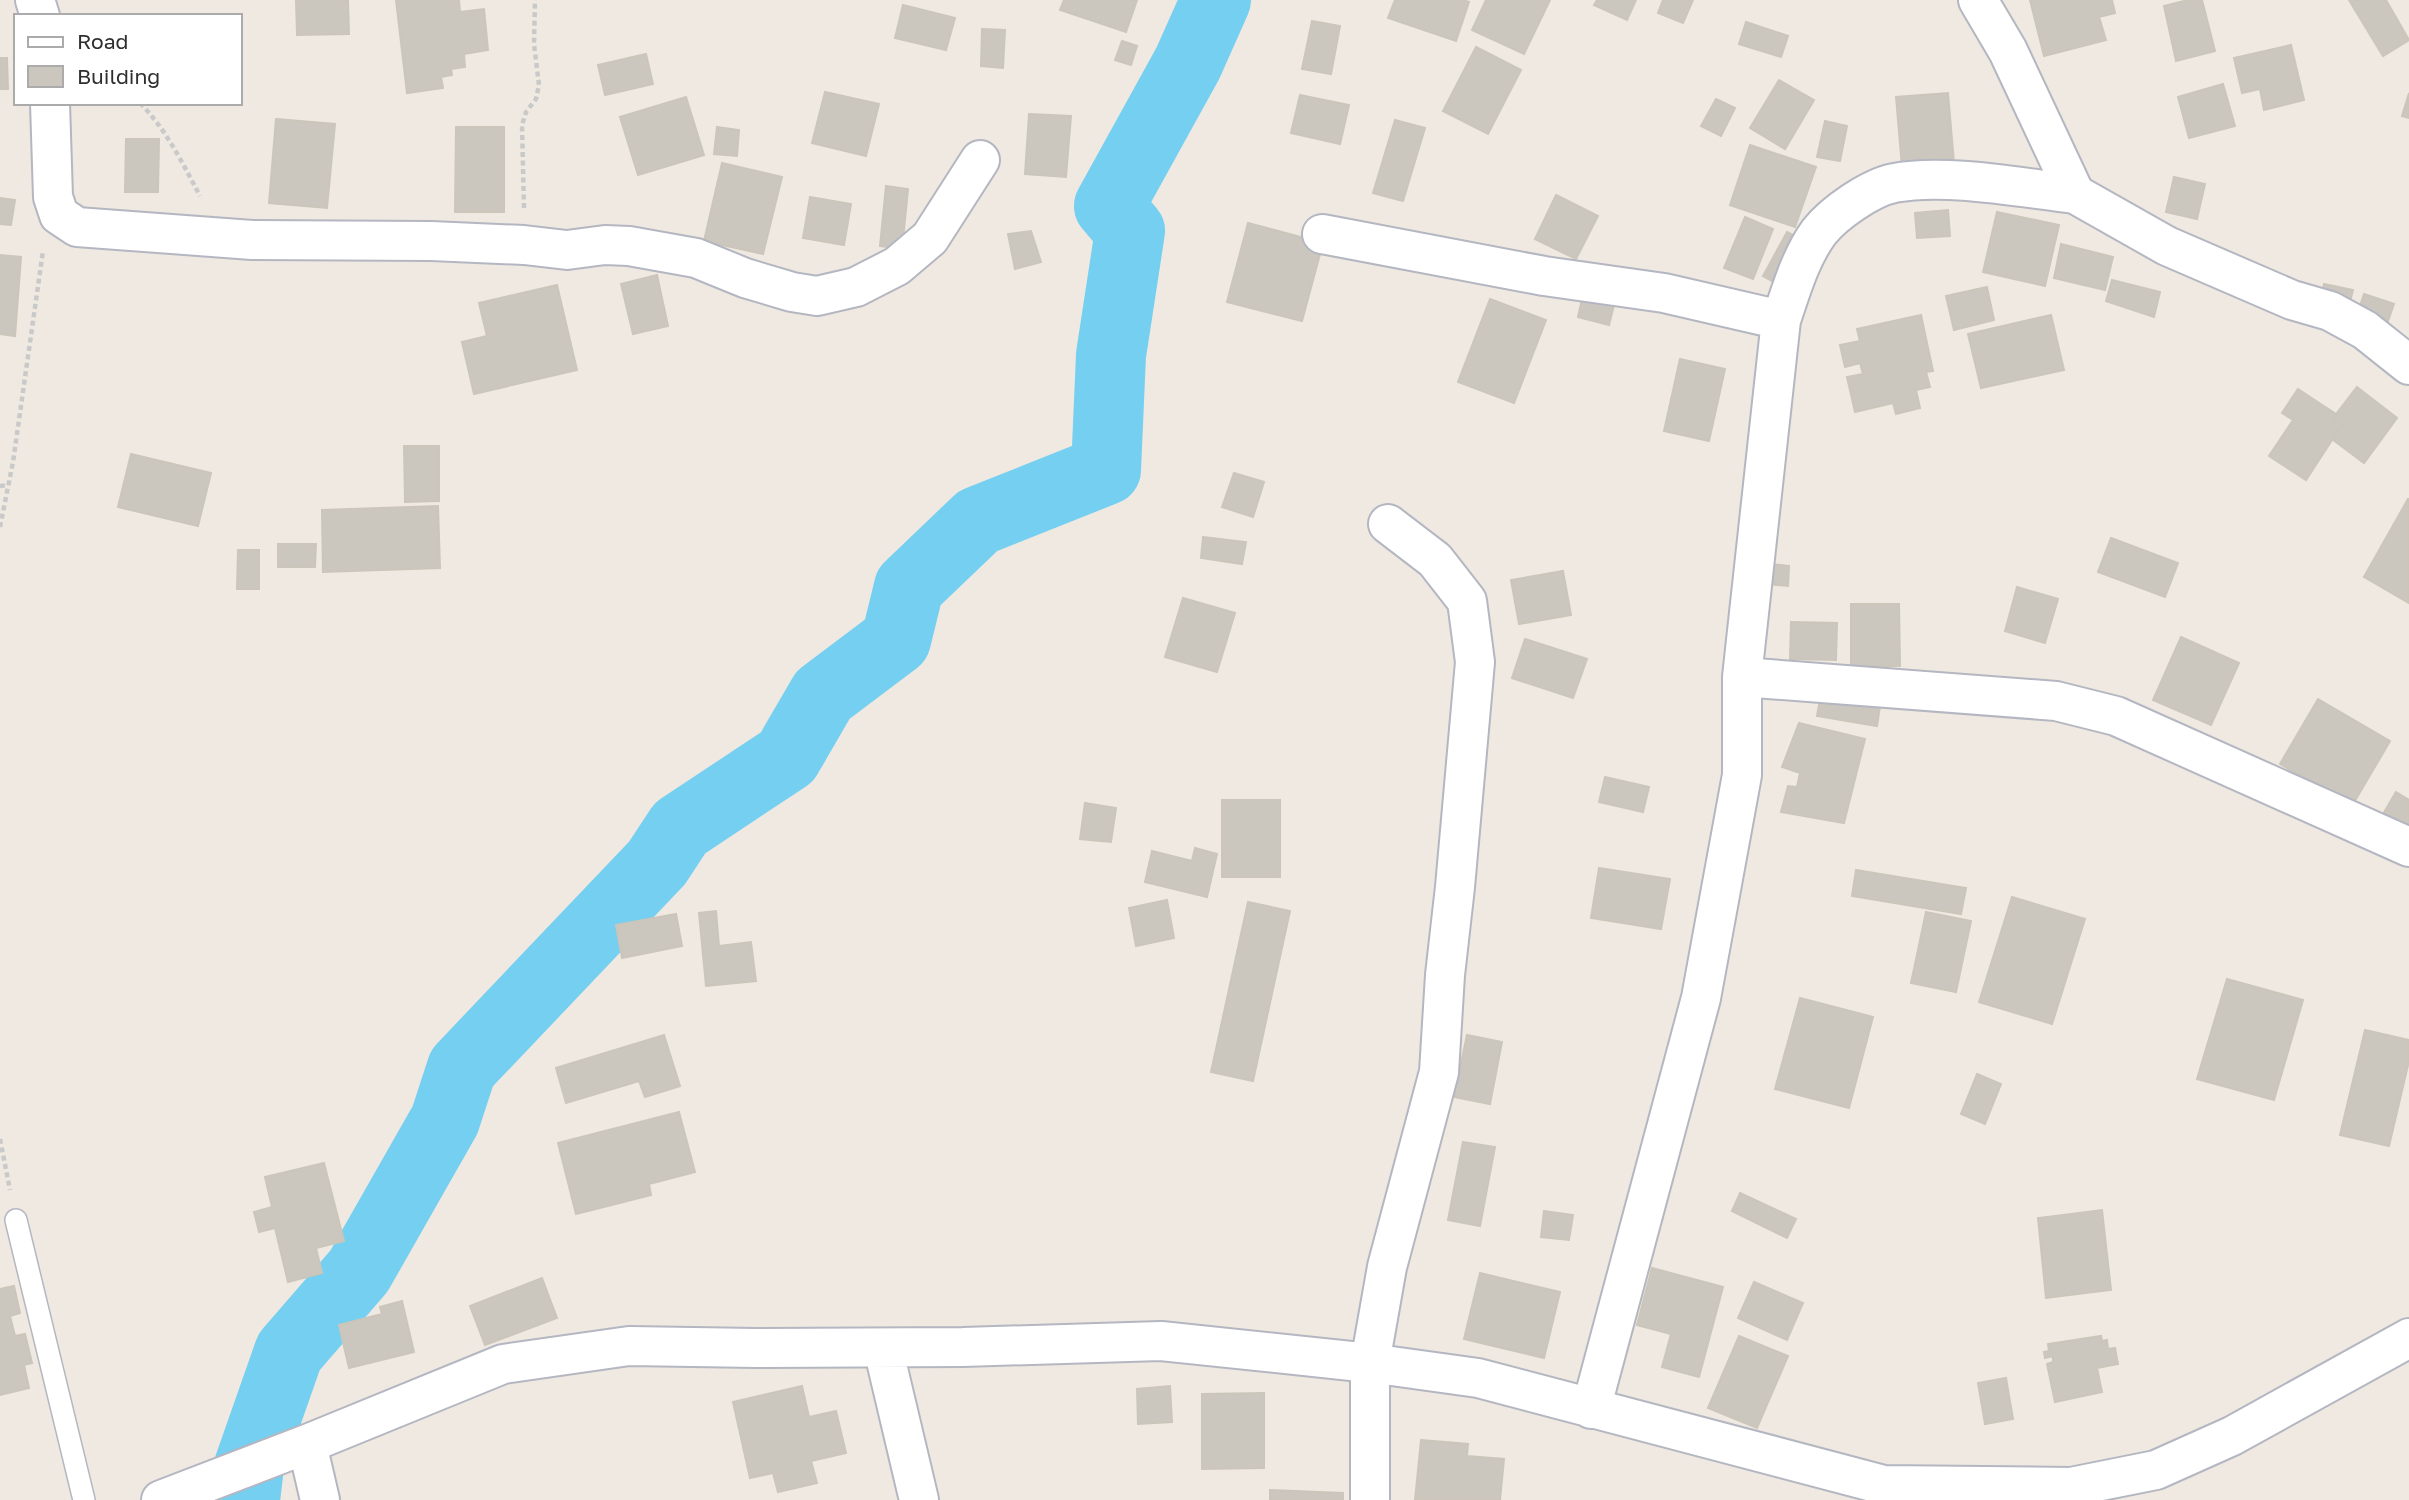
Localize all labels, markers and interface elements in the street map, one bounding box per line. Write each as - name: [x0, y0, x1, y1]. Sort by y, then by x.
- legend: [14, 14, 242, 105]
- text: Road: [77, 28, 128, 54]
- text: Building: [77, 63, 160, 89]

